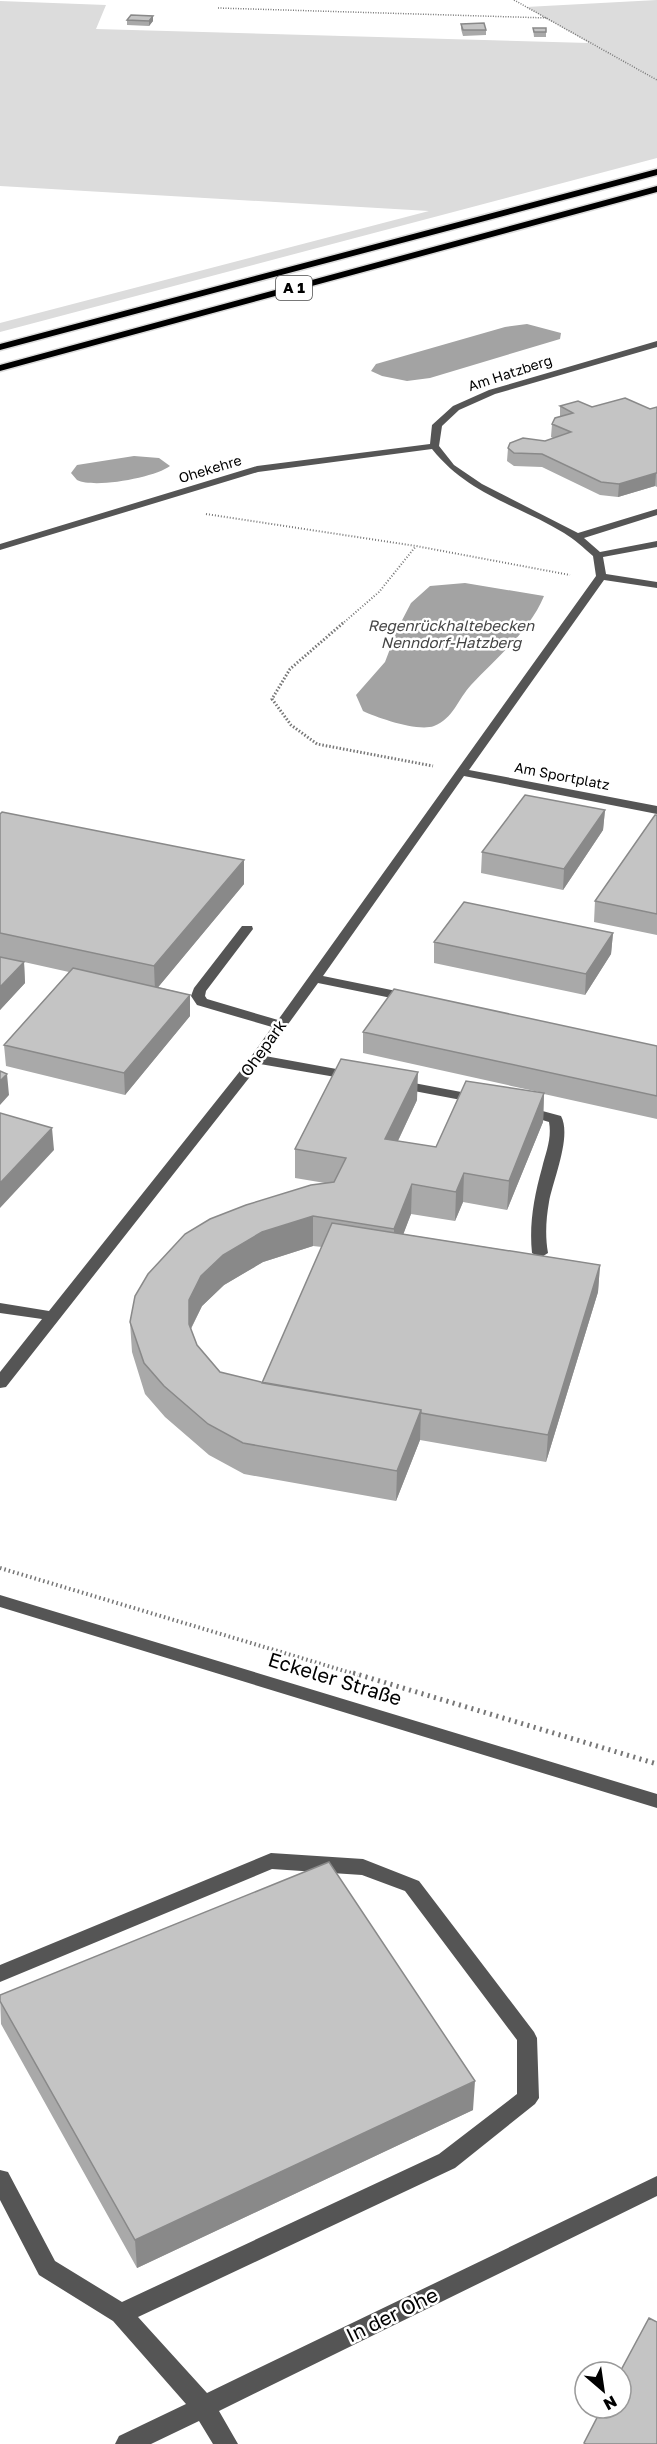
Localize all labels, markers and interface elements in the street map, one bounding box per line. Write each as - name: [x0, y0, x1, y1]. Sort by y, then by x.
- road number: A 1: [276, 276, 312, 300]
- street label: Am Hatzberg: [466, 351, 554, 394]
- street label: Ohekehre: [176, 451, 243, 486]
- water label: Regenrückhaltebecken Nenndorf-Hatzberg: [368, 616, 535, 652]
- street label: Am Sportplatz: [513, 758, 611, 793]
- street label: Ohepark: [236, 1016, 290, 1080]
- street label: Eckeler Straße: [266, 1646, 405, 1710]
- street label: In der Ohe: [342, 2282, 441, 2347]
- north arrow: [573, 2360, 633, 2420]
- text: N: [600, 2391, 620, 2415]

